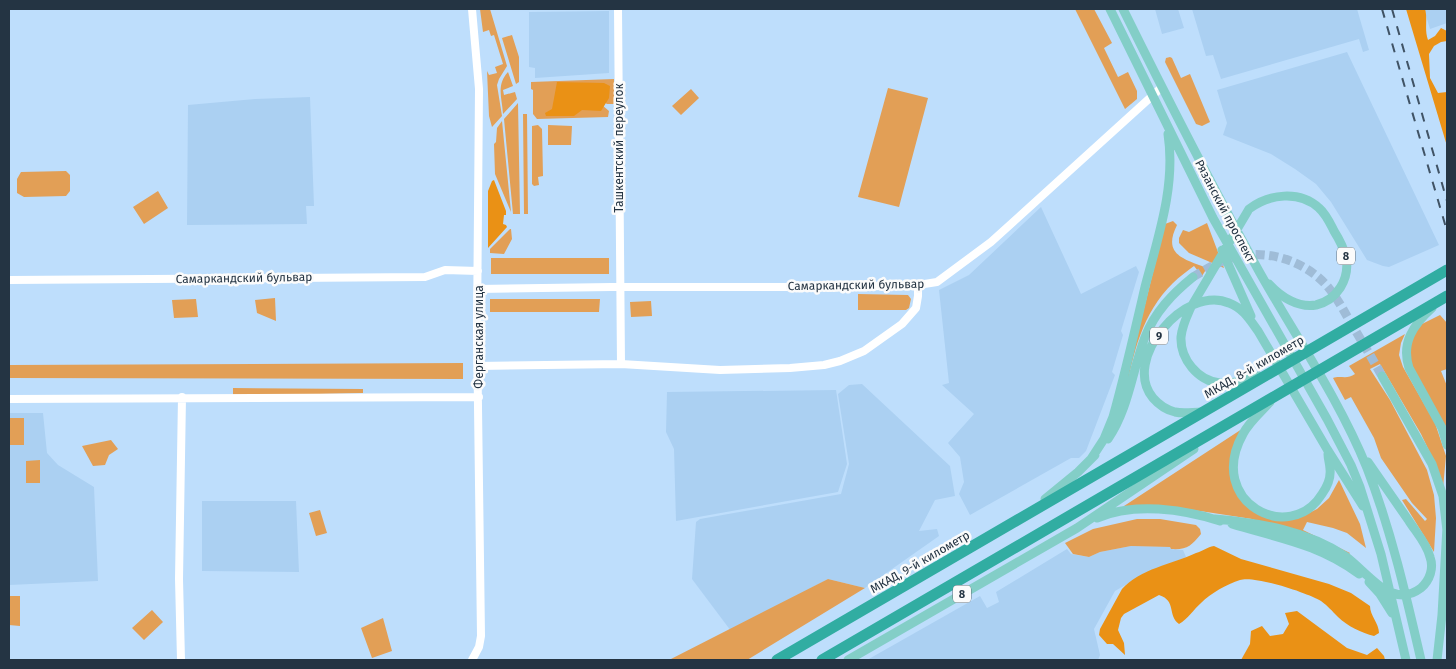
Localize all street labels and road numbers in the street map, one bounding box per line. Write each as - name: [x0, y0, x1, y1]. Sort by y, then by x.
- street label: Ташкентский переулок: [612, 83, 626, 213]
- street label: Рязанский проспект: [1192, 157, 1258, 265]
- road number: 8: [1337, 248, 1355, 264]
- street label: Самаркандский бульвар: [175, 270, 313, 286]
- street label: Самаркандский бульвар: [787, 277, 925, 293]
- street label: Ферганская улица: [472, 285, 486, 389]
- road number: 9: [1150, 328, 1168, 344]
- street label: МКАД, 8-й километр: [1202, 333, 1306, 401]
- street label: МКАД, 9-й километр: [868, 528, 972, 596]
- road number: 8: [953, 586, 971, 602]

